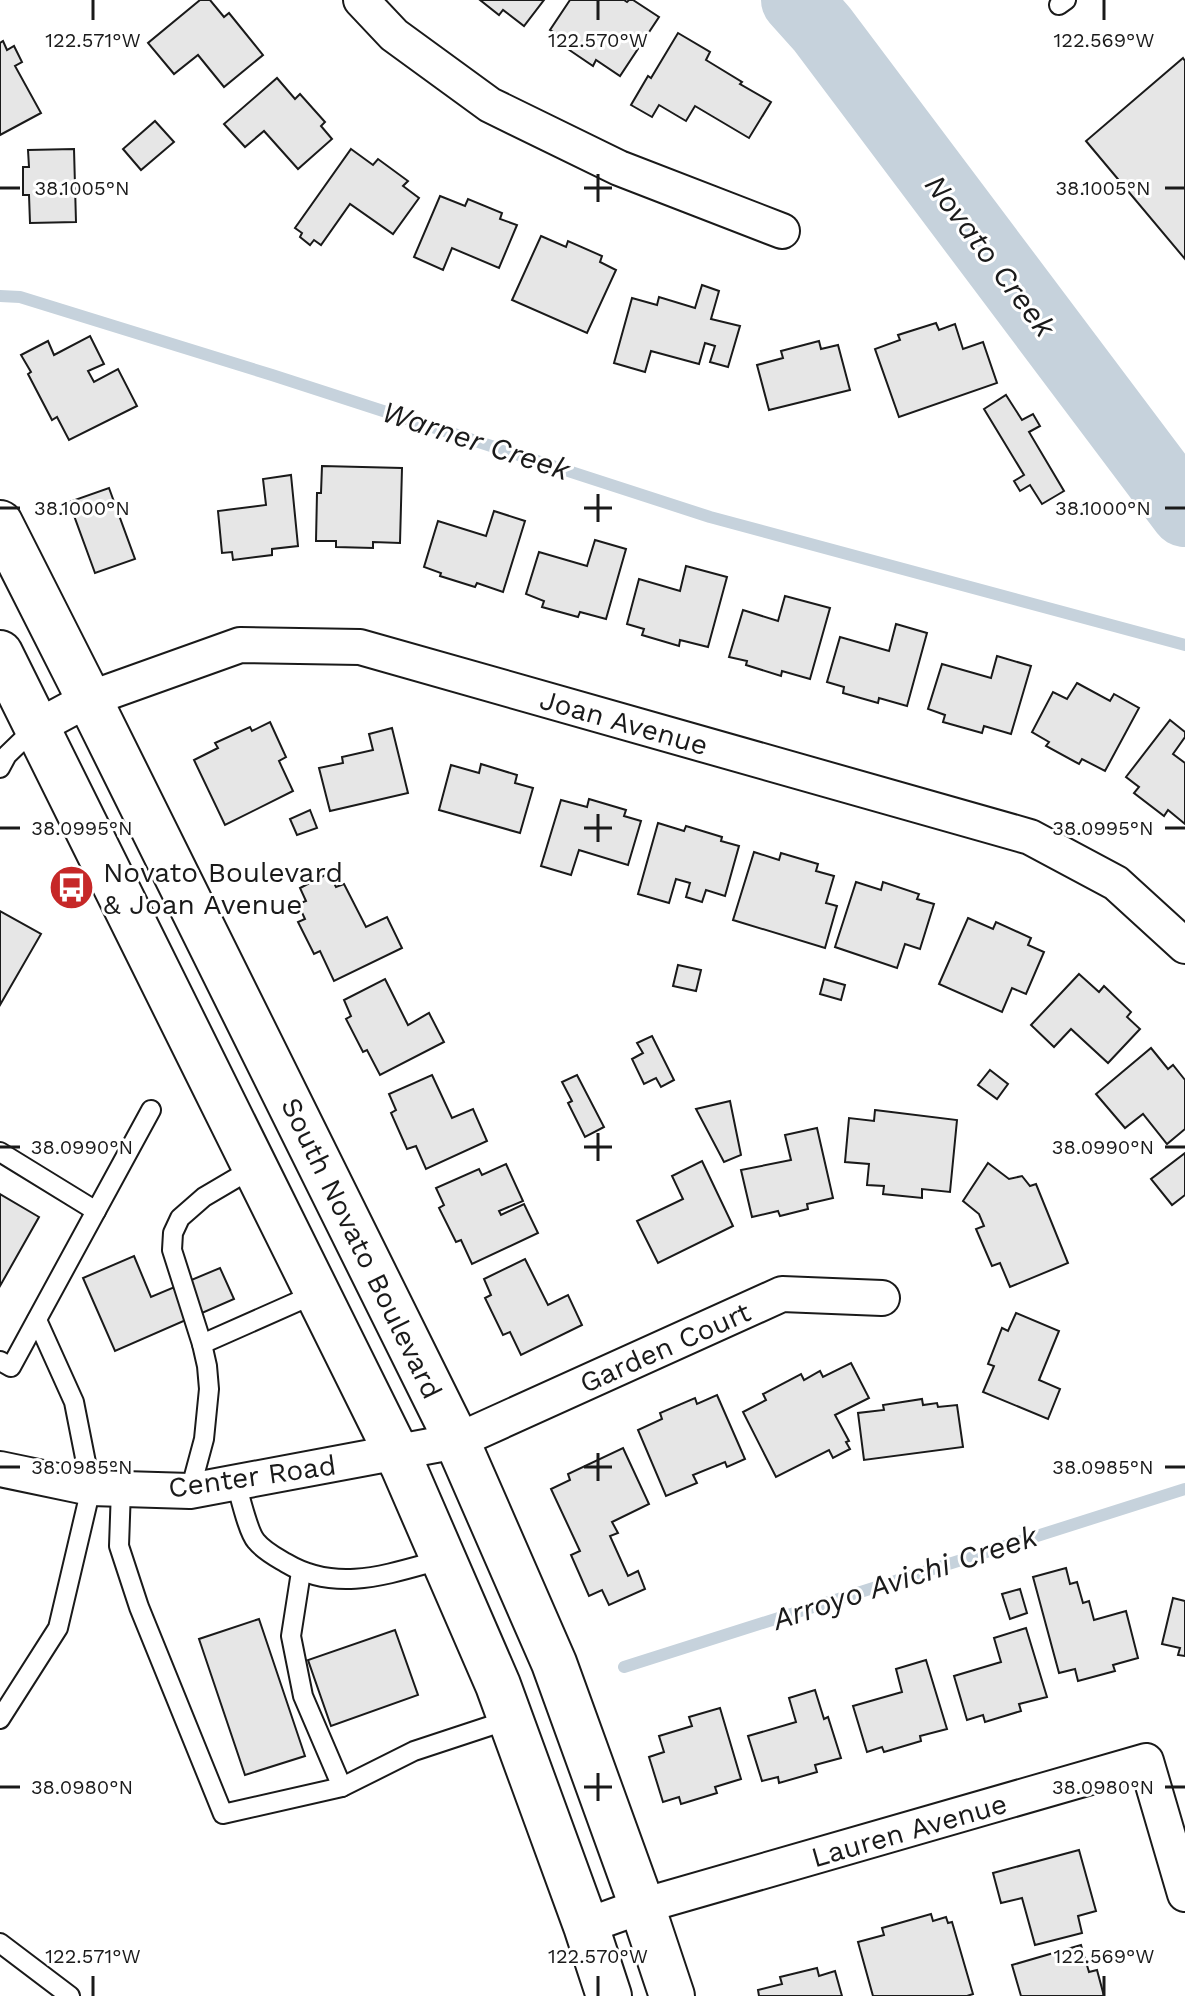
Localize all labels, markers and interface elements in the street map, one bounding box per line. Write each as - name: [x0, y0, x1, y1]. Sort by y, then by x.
- text: 122.571°W: [45, 28, 141, 52]
- text: 122.570°W: [548, 28, 648, 52]
- text: 122.569°W: [1054, 28, 1155, 52]
- water label: Novato Creek: [918, 168, 1064, 345]
- text: 38.1005°N: [34, 176, 130, 200]
- text: 38.1005°N: [1055, 176, 1151, 200]
- water label: Warner Creek: [378, 394, 576, 488]
- text: 38.1000°N: [34, 496, 130, 520]
- text: 38.1000°N: [1055, 496, 1151, 520]
- street label: Joan Avenue: [536, 683, 712, 762]
- text: 38.0995°N: [31, 816, 133, 840]
- text: 38.0995°N: [1052, 816, 1154, 840]
- place label: Novato Boulevard & Joan Avenue: [103, 856, 343, 921]
- bus stop icon: Novato Boulevard & Joan Avenue: [48, 864, 96, 912]
- street label: South Novato Boulevard: [274, 1092, 449, 1404]
- text: 38.0990°N: [31, 1135, 133, 1159]
- text: 38.0990°N: [1052, 1135, 1154, 1159]
- street label: Garden Court: [575, 1295, 756, 1400]
- street label: Center Road: [166, 1448, 338, 1505]
- text: 38.0985°N: [31, 1455, 133, 1479]
- text: 38.0985°N: [1052, 1455, 1154, 1479]
- water label: Arroyo Avichi Creek: [766, 1518, 1043, 1637]
- text: 38.0980°N: [31, 1775, 133, 1799]
- text: 38.0980°N: [1052, 1775, 1154, 1799]
- street label: Lauren Avenue: [808, 1787, 1011, 1874]
- text: 122.571°W: [45, 1944, 141, 1968]
- text: 122.570°W: [548, 1944, 648, 1968]
- text: 122.569°W: [1054, 1944, 1155, 1968]

